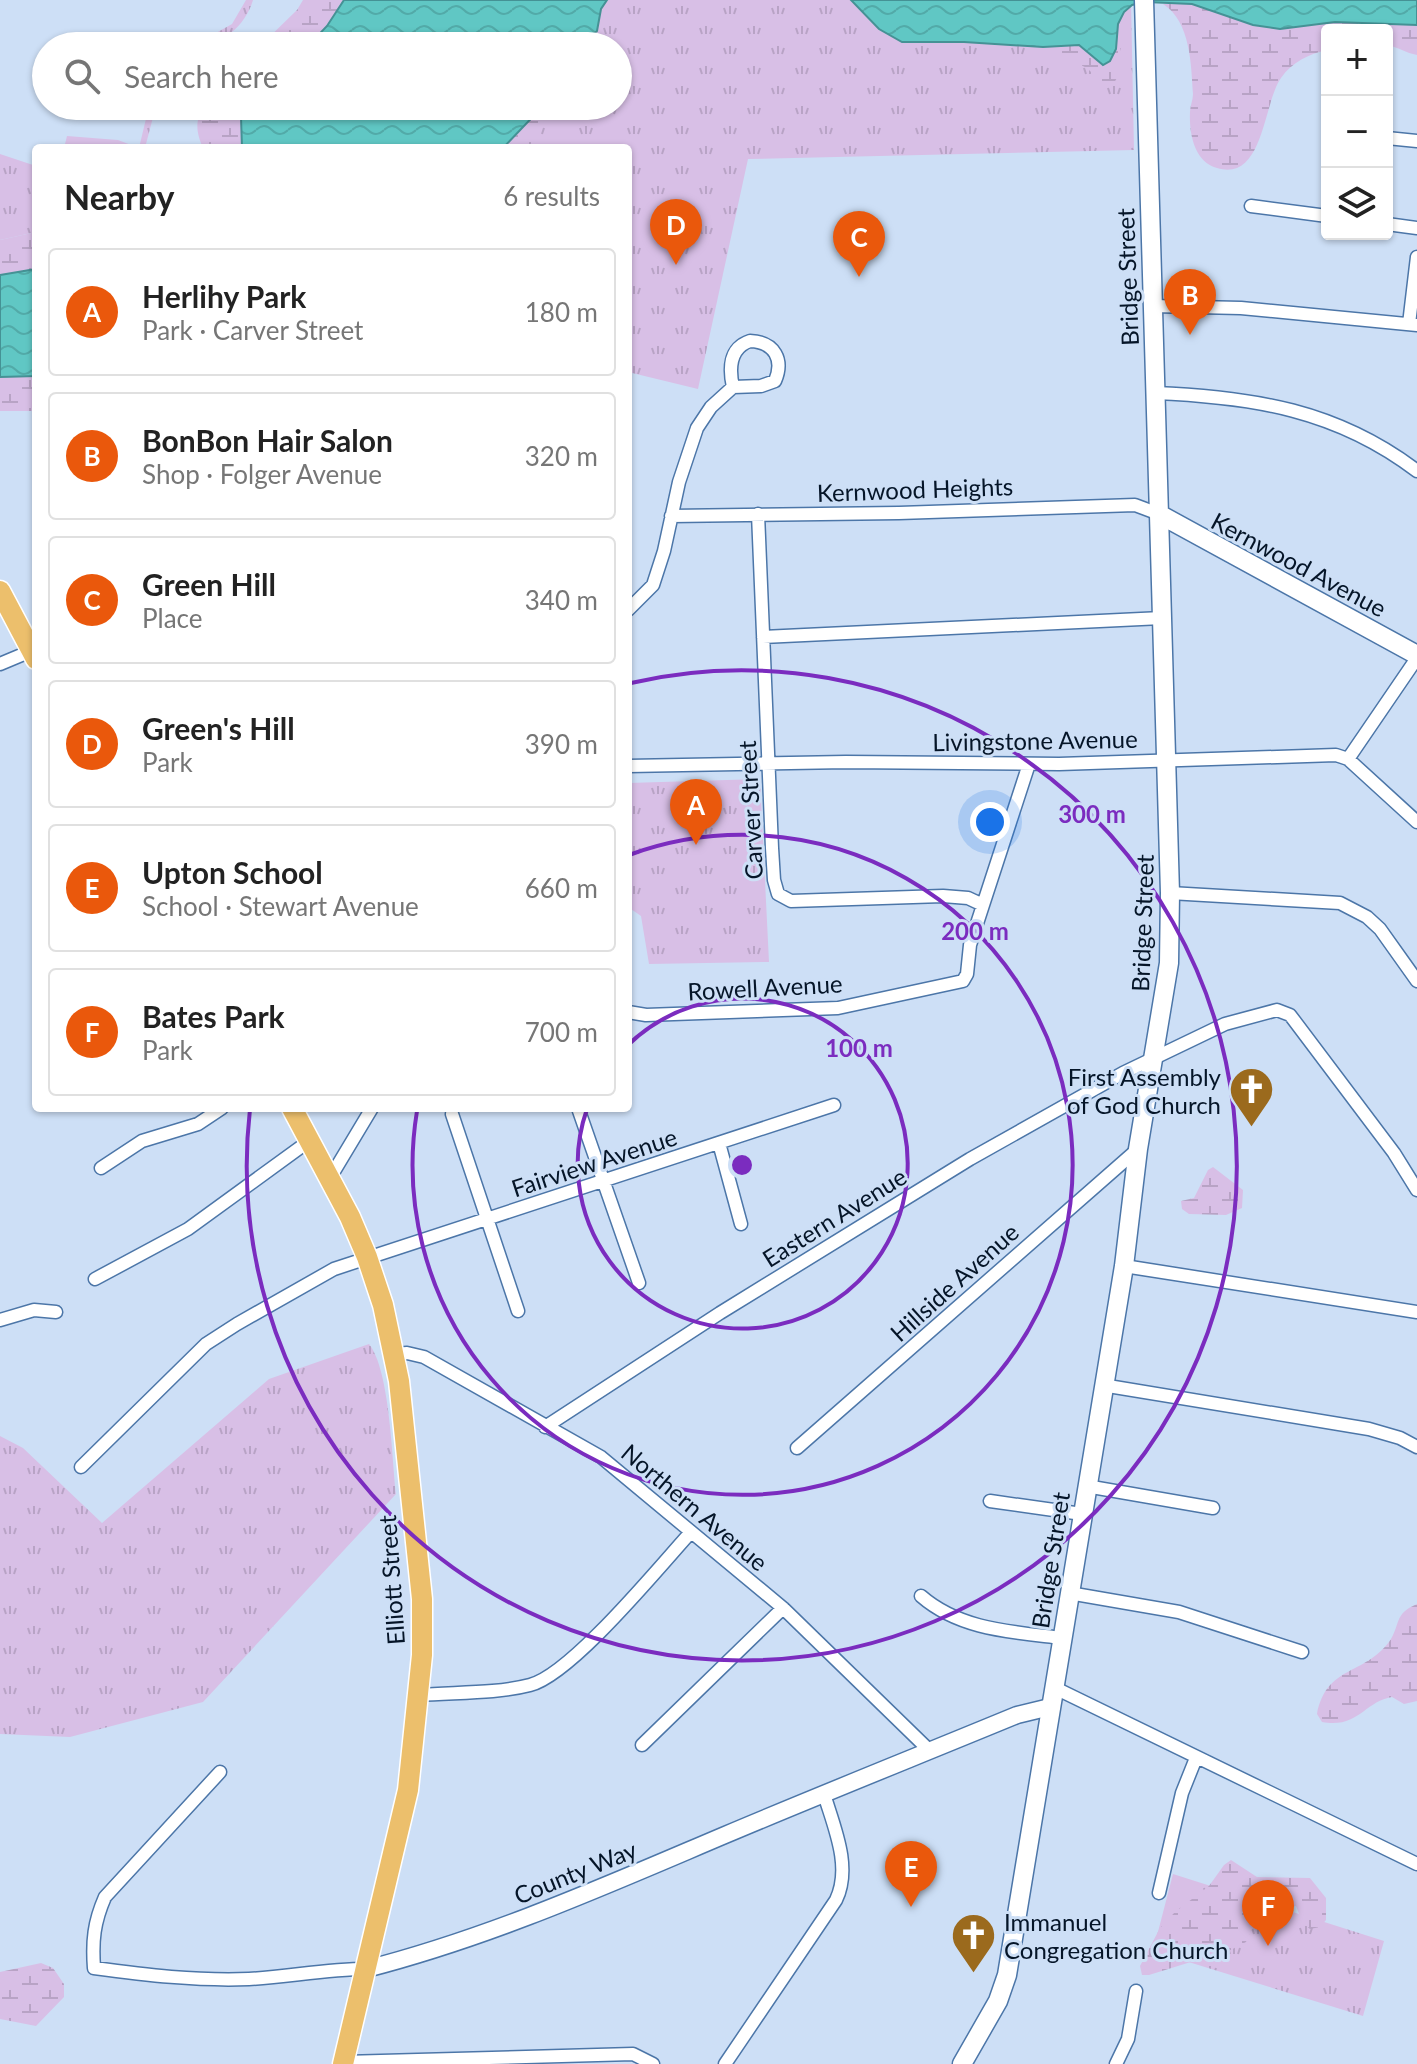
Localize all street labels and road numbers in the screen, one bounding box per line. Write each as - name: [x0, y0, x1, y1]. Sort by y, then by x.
- street label: Bridge Street: [1110, 207, 1144, 346]
- street label: Kernwood Heights: [816, 471, 1014, 507]
- street label: Kernwood Avenue: [1207, 506, 1391, 622]
- street label: Livingstone Avenue: [932, 724, 1138, 756]
- street label: Carver Street: [732, 739, 768, 880]
- street label: Bridge Street: [1125, 853, 1159, 992]
- street label: Rowell Avenue: [687, 968, 843, 1006]
- street label: Fairview Avenue: [508, 1122, 680, 1202]
- street label: Eastern Avenue: [757, 1161, 911, 1273]
- street label: Hillside Avenue: [884, 1217, 1024, 1347]
- street label: Northern Avenue: [616, 1437, 774, 1577]
- street label: Bridge Street: [1025, 1489, 1075, 1630]
- street label: Elliott Street: [372, 1514, 410, 1646]
- street label: County Way: [509, 1834, 641, 1910]

